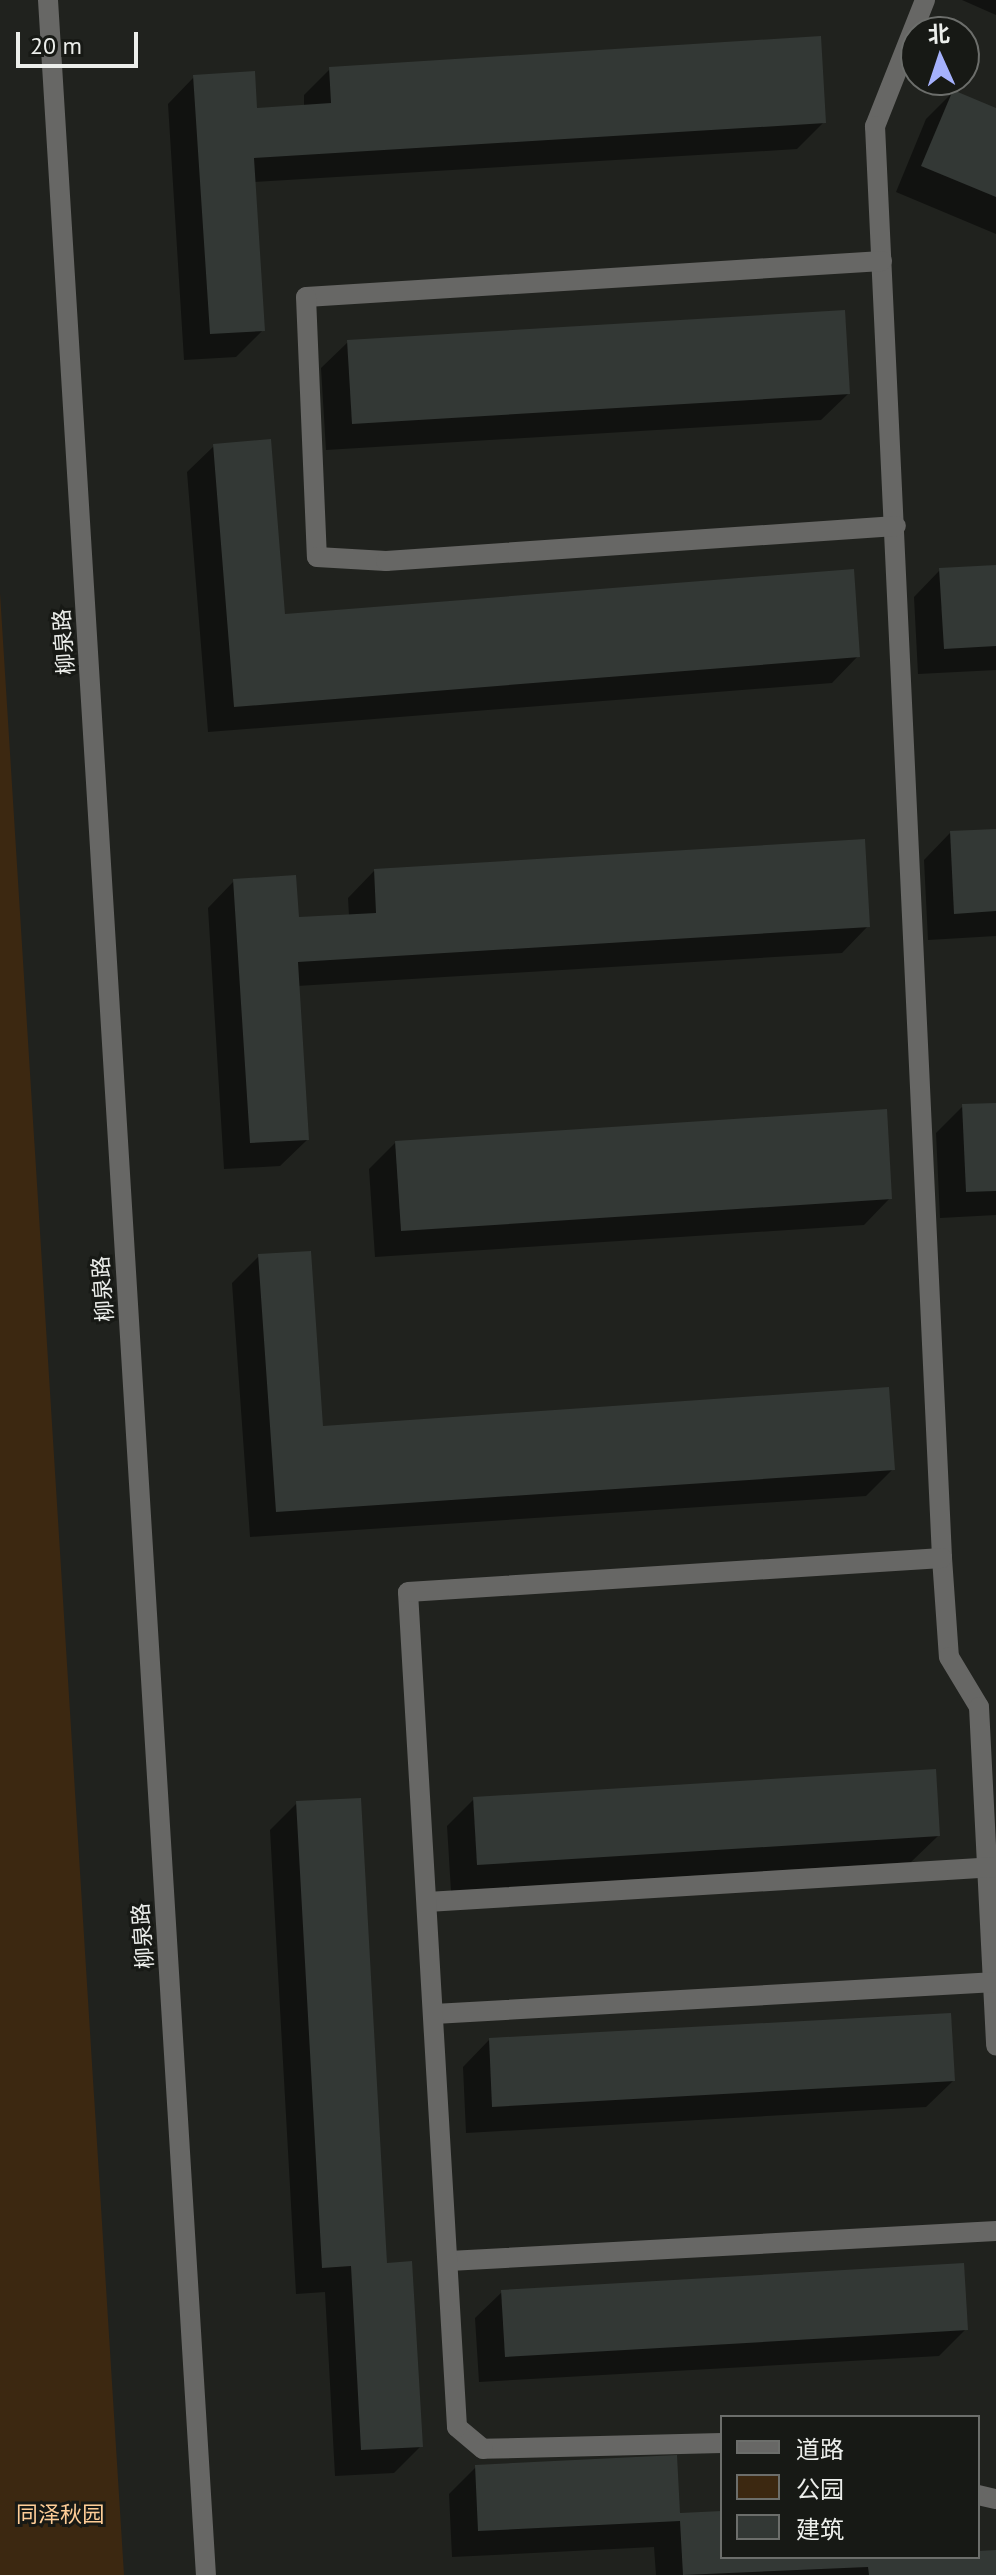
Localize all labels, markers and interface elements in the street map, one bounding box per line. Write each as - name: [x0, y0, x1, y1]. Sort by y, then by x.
- scale bar: [20, 16, 142, 66]
- north arrow: [900, 16, 980, 96]
- text: 北: [927, 19, 951, 49]
- text: 20 m: [30, 30, 82, 61]
- street label: 柳泉路: [49, 608, 79, 676]
- street label: 柳泉路: [88, 1255, 118, 1323]
- street label: 柳泉路: [128, 1902, 158, 1970]
- legend: [720, 2415, 980, 2559]
- text: 道路: [796, 2434, 844, 2465]
- text: 公园: [796, 2474, 844, 2505]
- park label: 同泽秋园: [16, 2502, 104, 2528]
- text: 建筑: [796, 2514, 844, 2545]

